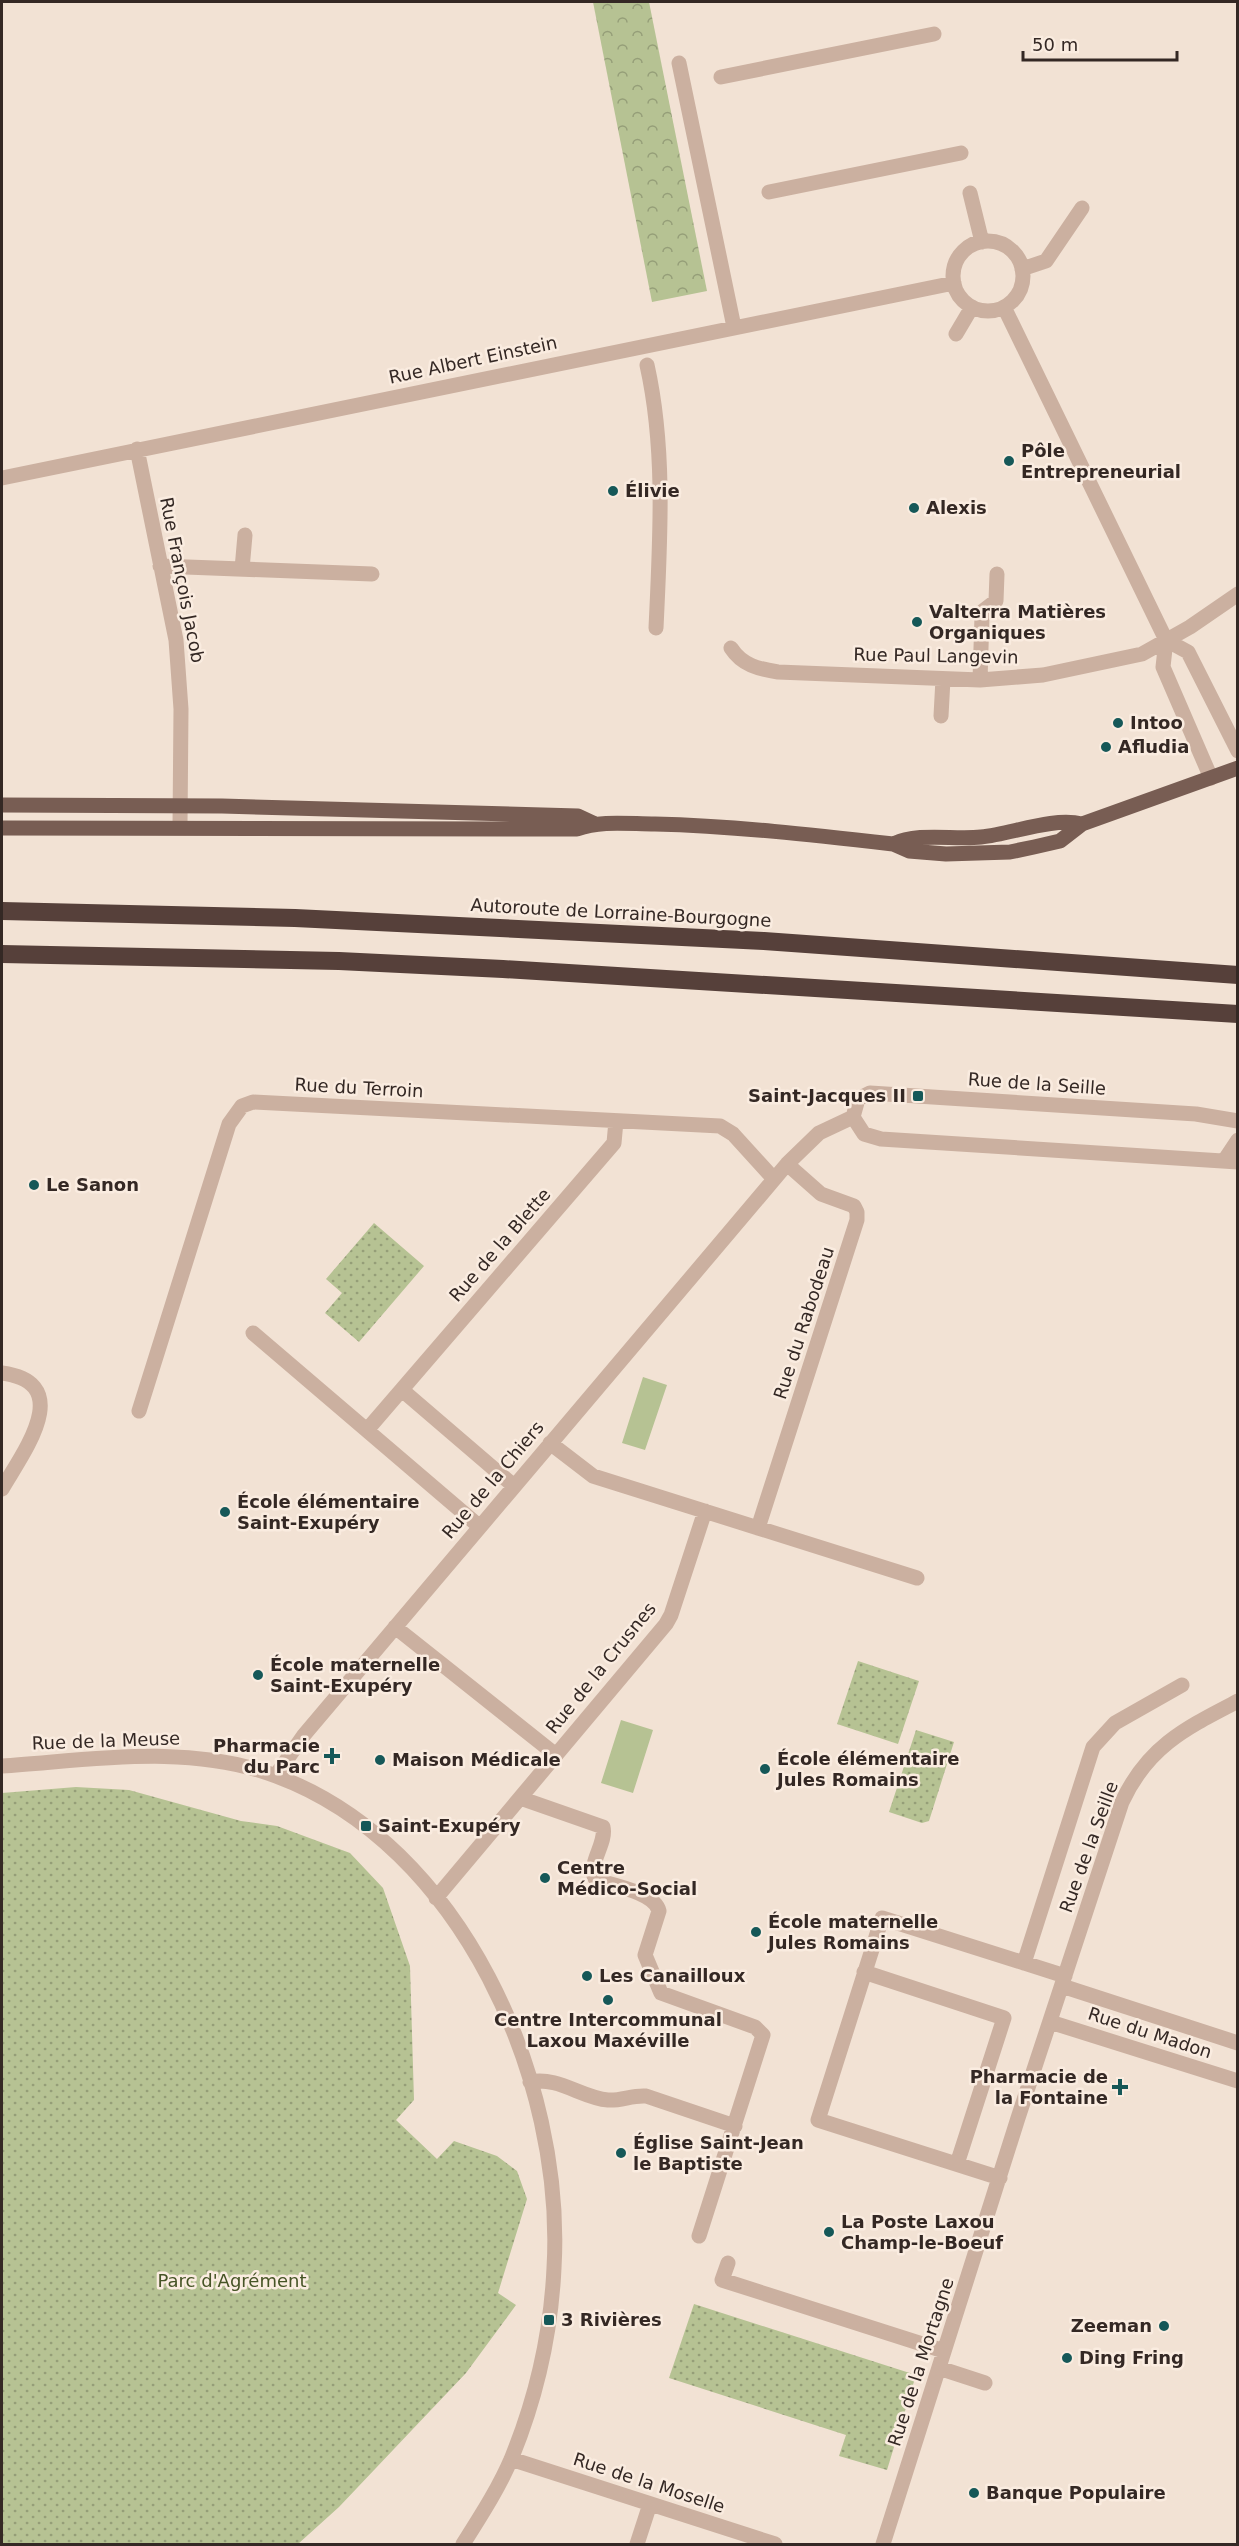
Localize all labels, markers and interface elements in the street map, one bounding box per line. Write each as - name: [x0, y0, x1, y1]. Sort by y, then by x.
- scale bar: [1023, 24, 1178, 62]
- text: 50 m: [1032, 34, 1078, 55]
- street label: Rue Albert Einstein: [387, 331, 559, 388]
- place label: Pôle Entrepreneurial: [1021, 440, 1181, 482]
- marker: Pôle Entrepreneurial: [1002, 454, 1016, 468]
- place label: Élivie: [625, 480, 680, 501]
- marker: Élivie: [606, 484, 620, 498]
- street label: Rue François Jacob: [156, 495, 209, 665]
- place label: Alexis: [926, 497, 987, 518]
- marker: Alexis: [907, 501, 921, 515]
- place label: Valterra Matières Organiques: [929, 601, 1106, 643]
- marker: Valterra Matières Organiques: [910, 615, 924, 629]
- street label: Rue Paul Langevin: [853, 644, 1019, 667]
- place label: Intoo: [1130, 712, 1183, 733]
- marker: Intoo: [1111, 716, 1125, 730]
- place label: Afludia: [1118, 736, 1189, 757]
- marker: Afludia: [1099, 740, 1113, 754]
- street label: Autoroute de Lorraine-Bourgogne: [470, 894, 772, 931]
- street label: Rue de la Seille: [967, 1068, 1107, 1099]
- street label: Rue du Terroin: [294, 1074, 424, 1101]
- place label: Saint-Jacques II: [748, 1085, 906, 1106]
- marker: Saint-Jacques II: [911, 1089, 925, 1103]
- place label: Le Sanon: [46, 1174, 139, 1195]
- marker: Le Sanon: [27, 1178, 41, 1192]
- street label: Rue de la Blette: [445, 1184, 555, 1306]
- street label: Rue du Rabodeau: [769, 1244, 838, 1402]
- street label: Rue de la Chiers: [437, 1417, 548, 1543]
- place label: École élémentaire Saint-Exupéry: [237, 1491, 419, 1533]
- marker: École élémentaire Saint-Exupéry: [218, 1505, 232, 1519]
- street label: Rue de la Crusnes: [541, 1598, 660, 1737]
- place label: École maternelle Saint-Exupéry: [270, 1654, 440, 1696]
- marker: École maternelle Saint-Exupéry: [251, 1668, 265, 1682]
- street label: Rue de la Meuse: [31, 1727, 180, 1754]
- place label: Pharmacie du Parc: [213, 1735, 320, 1777]
- place label: École élémentaire Jules Romains: [775, 1748, 959, 1790]
- marker: Pharmacie du Parc: [325, 1749, 339, 1763]
- place label: Maison Médicale: [392, 1749, 561, 1770]
- marker: Maison Médicale: [373, 1753, 387, 1767]
- marker: École élémentaire Jules Romains: [758, 1762, 772, 1776]
- street label: Rue de la Seille: [1055, 1778, 1122, 1915]
- place label: Saint-Exupéry: [378, 1815, 521, 1836]
- marker: Saint-Exupéry: [359, 1819, 373, 1833]
- place label: Centre Médico-Social: [557, 1857, 697, 1899]
- marker: Centre Médico-Social: [538, 1871, 552, 1885]
- place label: École maternelle Jules Romains: [766, 1911, 938, 1953]
- marker: École maternelle Jules Romains: [749, 1925, 763, 1939]
- place label: Les Canailloux: [599, 1965, 746, 1986]
- marker: Les Canailloux: [580, 1969, 594, 1983]
- marker: Centre Intercommunal Laxou Maxéville: [601, 1993, 615, 2007]
- street label: Rue du Madon: [1086, 2003, 1215, 2062]
- place label: Centre Intercommunal Laxou Maxéville: [494, 2009, 722, 2051]
- place label: Pharmacie de la Fontaine: [970, 2066, 1108, 2108]
- marker: Pharmacie de la Fontaine: [1113, 2080, 1127, 2094]
- place label: Église Saint-Jean le Baptiste: [633, 2132, 804, 2174]
- marker: Église Saint-Jean le Baptiste: [614, 2146, 628, 2160]
- place label: La Poste Laxou Champ-le-Boeuf: [841, 2211, 1003, 2253]
- marker: La Poste Laxou Champ-le-Boeuf: [822, 2225, 836, 2239]
- park label: Parc d'Agrément: [158, 2270, 306, 2291]
- street label: Rue de la Mortagne: [883, 2275, 958, 2449]
- place label: 3 Rivières: [561, 2309, 662, 2330]
- marker: 3 Rivières: [542, 2313, 556, 2327]
- place label: Zeeman: [1071, 2315, 1152, 2336]
- marker: Zeeman: [1157, 2319, 1171, 2333]
- place label: Ding Fring: [1079, 2347, 1184, 2368]
- marker: Ding Fring: [1060, 2351, 1074, 2365]
- street label: Rue de la Moselle: [571, 2448, 728, 2517]
- place label: Banque Populaire: [986, 2482, 1166, 2503]
- marker: Banque Populaire: [967, 2486, 981, 2500]

